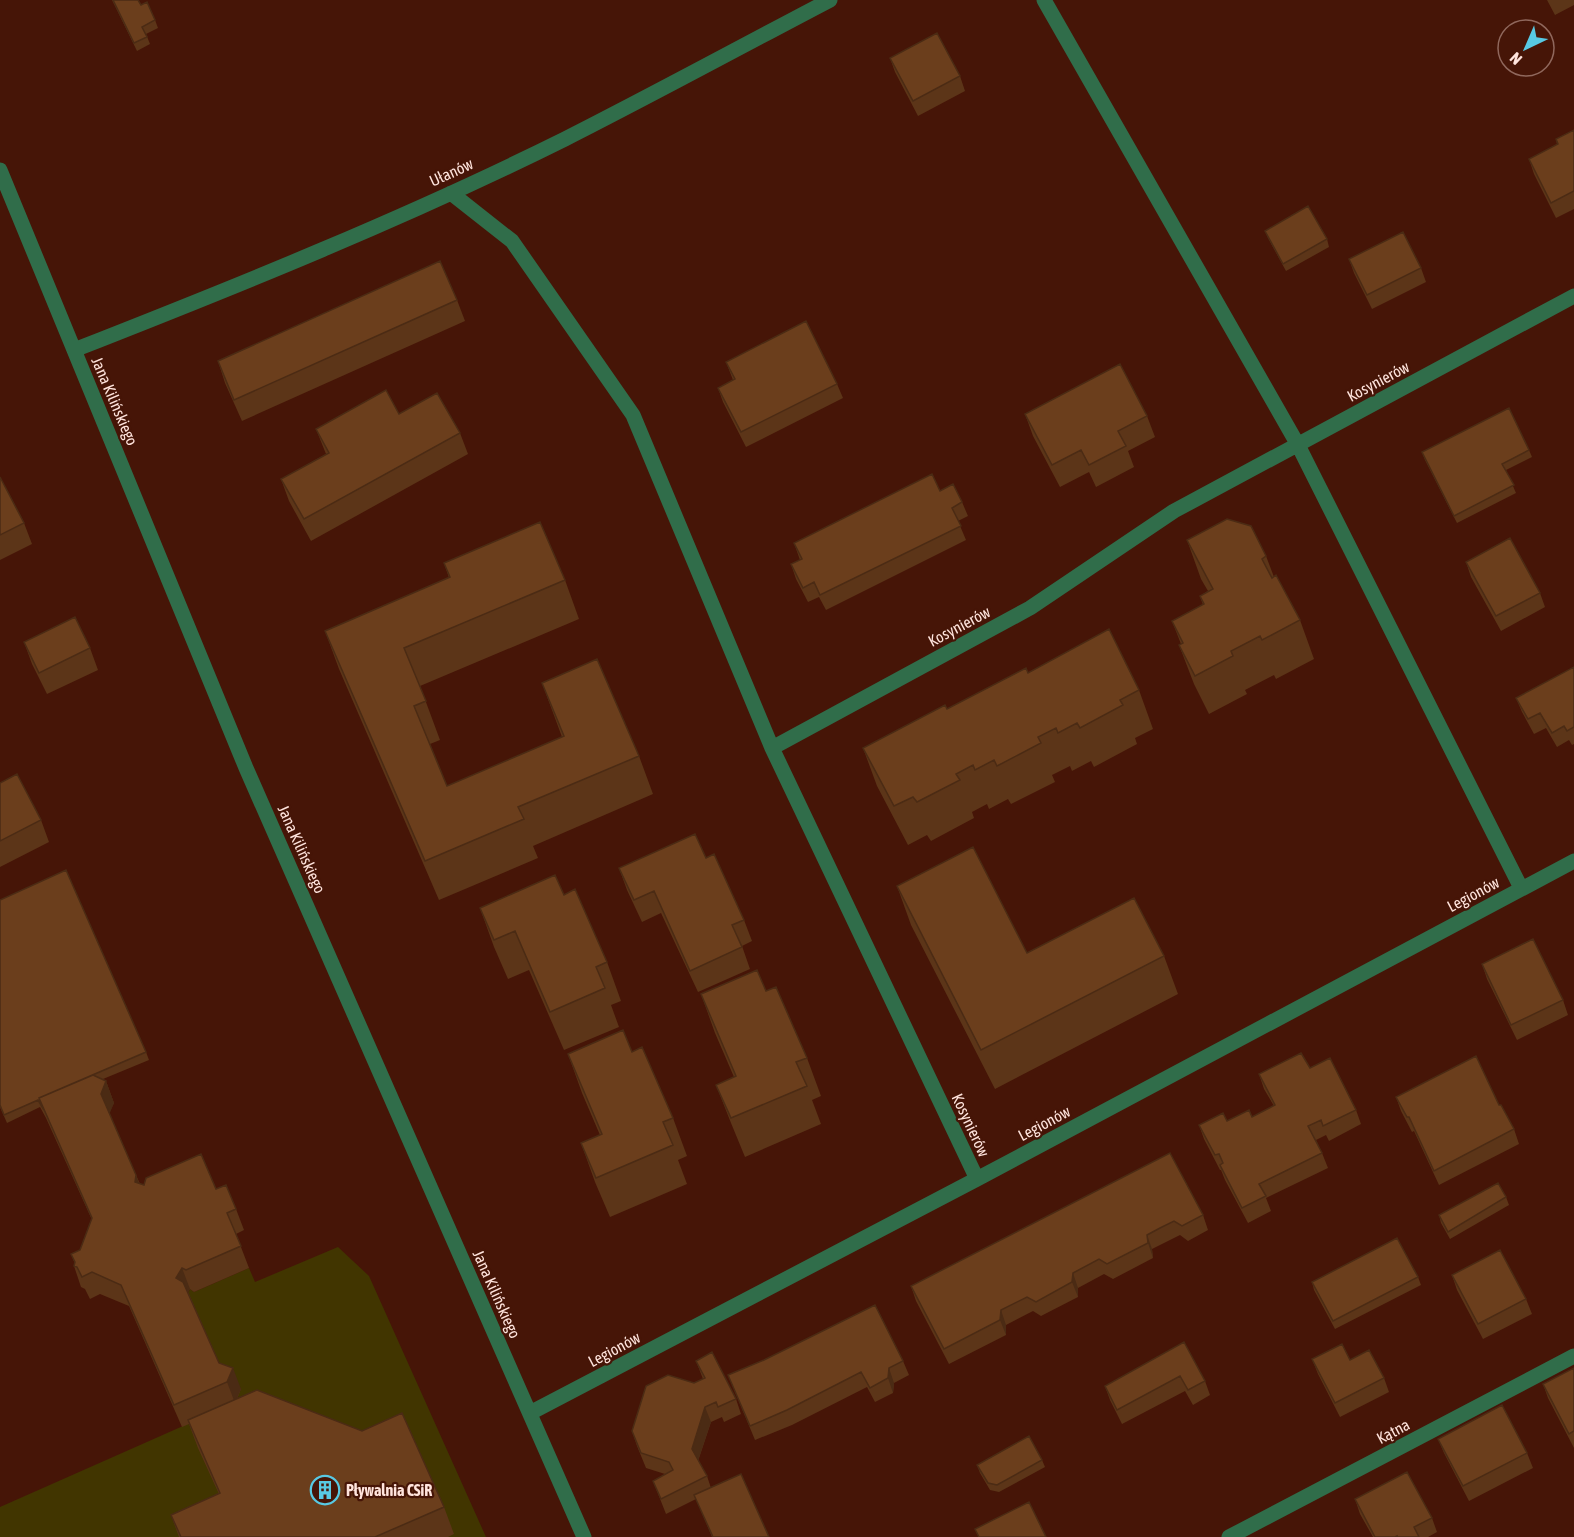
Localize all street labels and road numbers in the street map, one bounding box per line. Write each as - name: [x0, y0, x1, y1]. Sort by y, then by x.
- street label: Ułanów: [426, 154, 476, 190]
- street label: Jana Kilińskiego: [87, 354, 142, 448]
- street label: Kosynierów: [1344, 357, 1413, 406]
- street label: Kosynierów: [925, 602, 994, 651]
- street label: Jana Kilińskiego: [274, 802, 329, 896]
- street label: Legionów: [1444, 873, 1503, 916]
- street label: Kosynierów: [948, 1091, 994, 1160]
- street label: Legionów: [1015, 1102, 1074, 1145]
- street label: Jana Kilińskiego: [469, 1247, 524, 1341]
- street label: Legionów: [585, 1328, 644, 1371]
- street label: Kątna: [1373, 1415, 1413, 1448]

